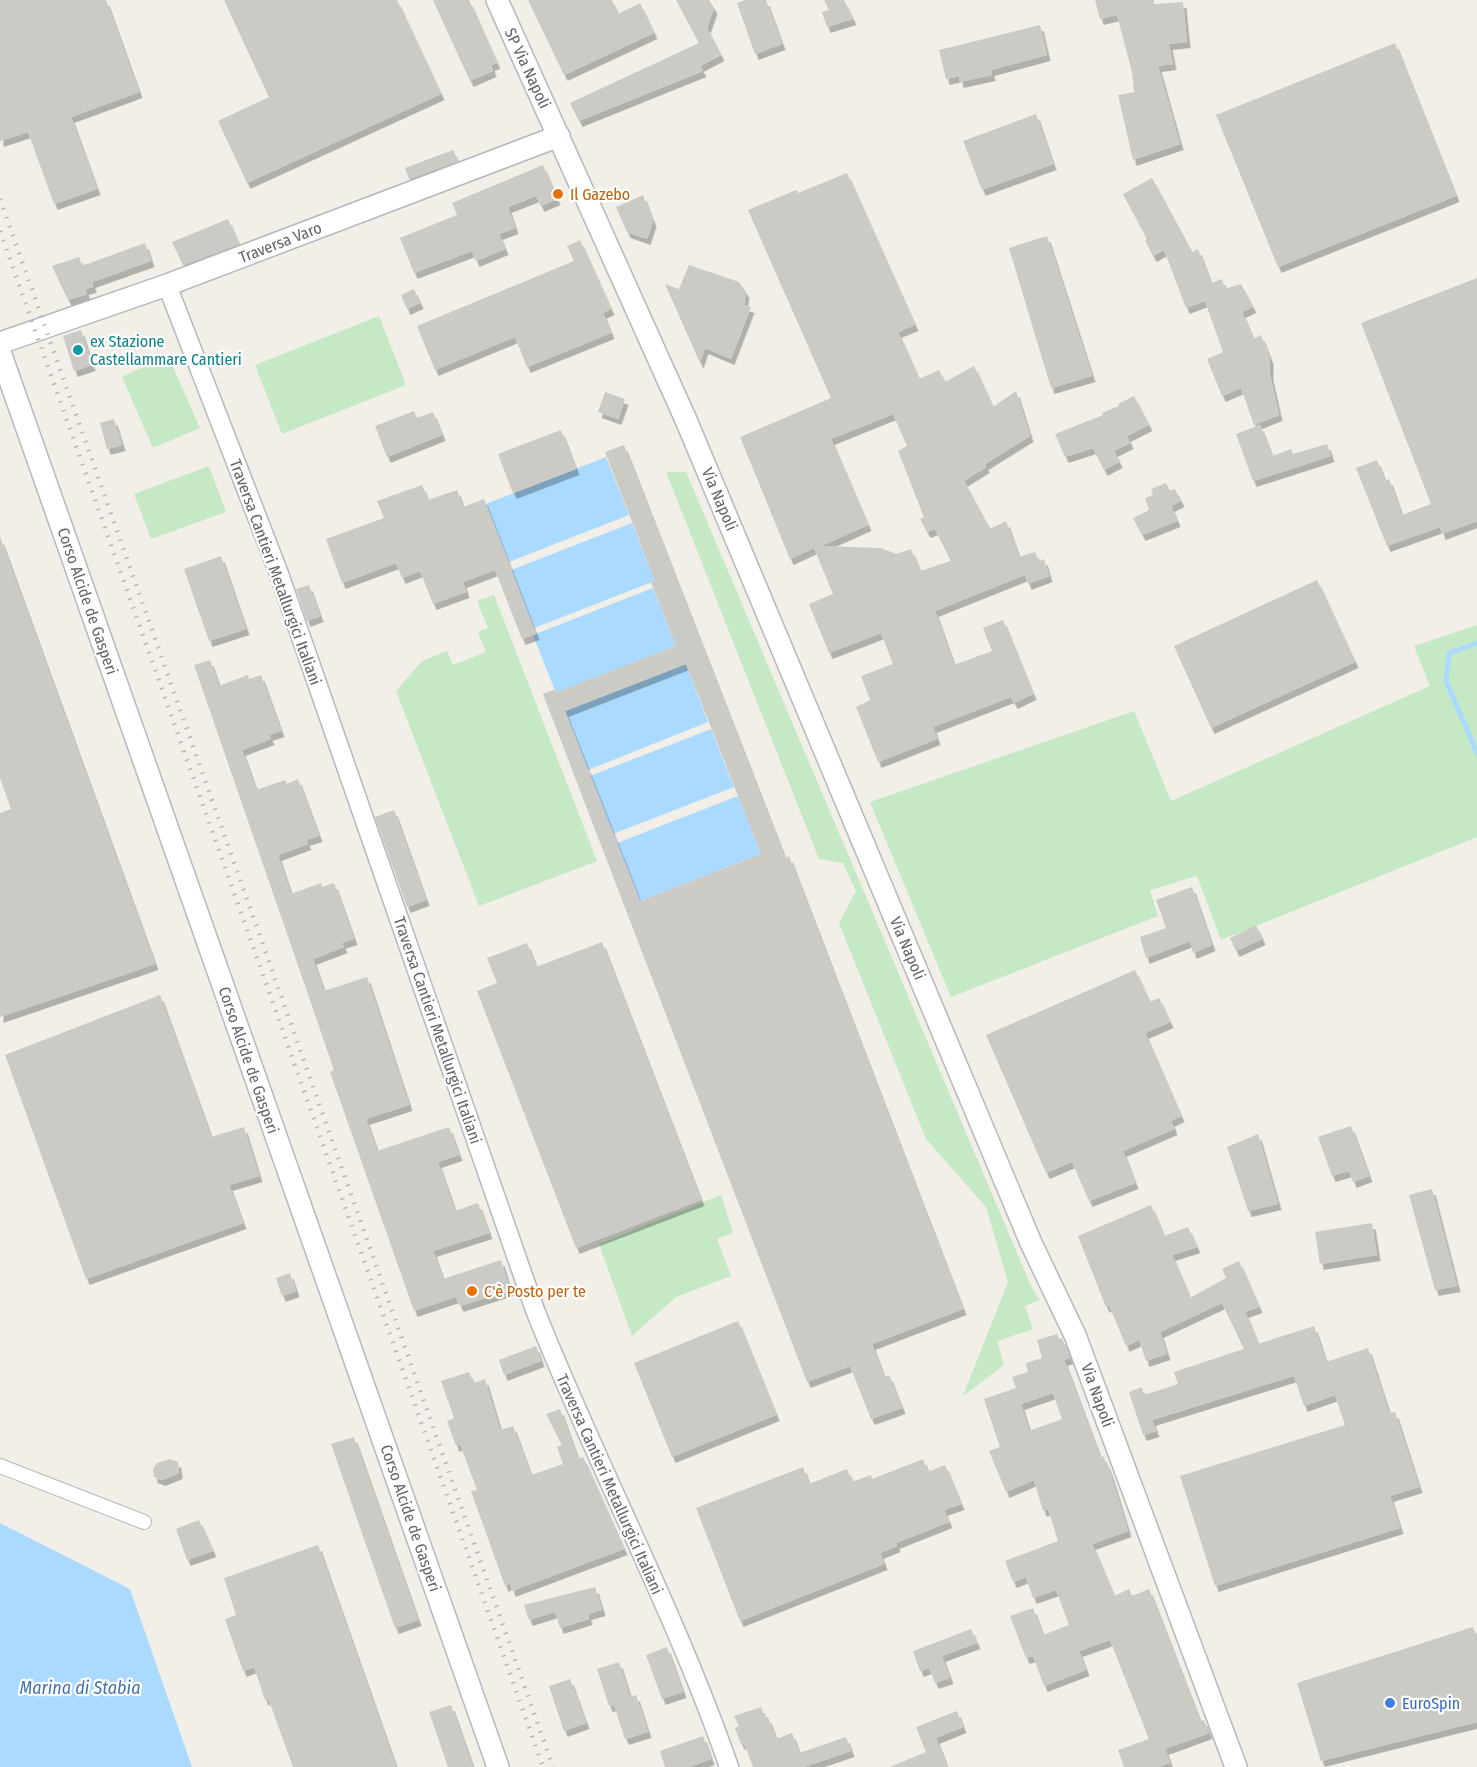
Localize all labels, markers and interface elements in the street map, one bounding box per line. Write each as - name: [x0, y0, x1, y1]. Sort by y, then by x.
- street label: SP Via Napoli: [501, 25, 554, 111]
- place label: Il Gazebo: [570, 185, 630, 204]
- marker: Il Gazebo: [551, 187, 565, 201]
- street label: Traversa Varo: [236, 218, 324, 267]
- place label: ex Stazione Castellammare Cantieri: [90, 332, 242, 369]
- marker: ex Stazione Castellammare Cantieri: [71, 343, 85, 357]
- street label: Traversa Cantieri Metallurgici Italiani: [226, 457, 325, 688]
- street label: Via Napoli: [698, 465, 741, 534]
- street label: Corso Alcide de Gasperi: [53, 525, 122, 677]
- street label: Traversa Cantieri Metallurgici Italiani: [390, 914, 485, 1146]
- street label: Via Napoli: [886, 914, 929, 983]
- street label: Corso Alcide de Gasperi: [214, 984, 283, 1136]
- place label: C'è Posto per te: [484, 1282, 586, 1301]
- marker: C'è Posto per te: [465, 1284, 479, 1298]
- street label: Via Napoli: [1077, 1361, 1118, 1430]
- street label: Traversa Cantieri Metallurgici Italiani: [552, 1371, 667, 1597]
- street label: Corso Alcide de Gasperi: [376, 1442, 445, 1594]
- water label: Marina di Stabia: [20, 1677, 140, 1699]
- place label: EuroSpin: [1402, 1694, 1460, 1713]
- marker: EuroSpin: [1383, 1696, 1397, 1710]

